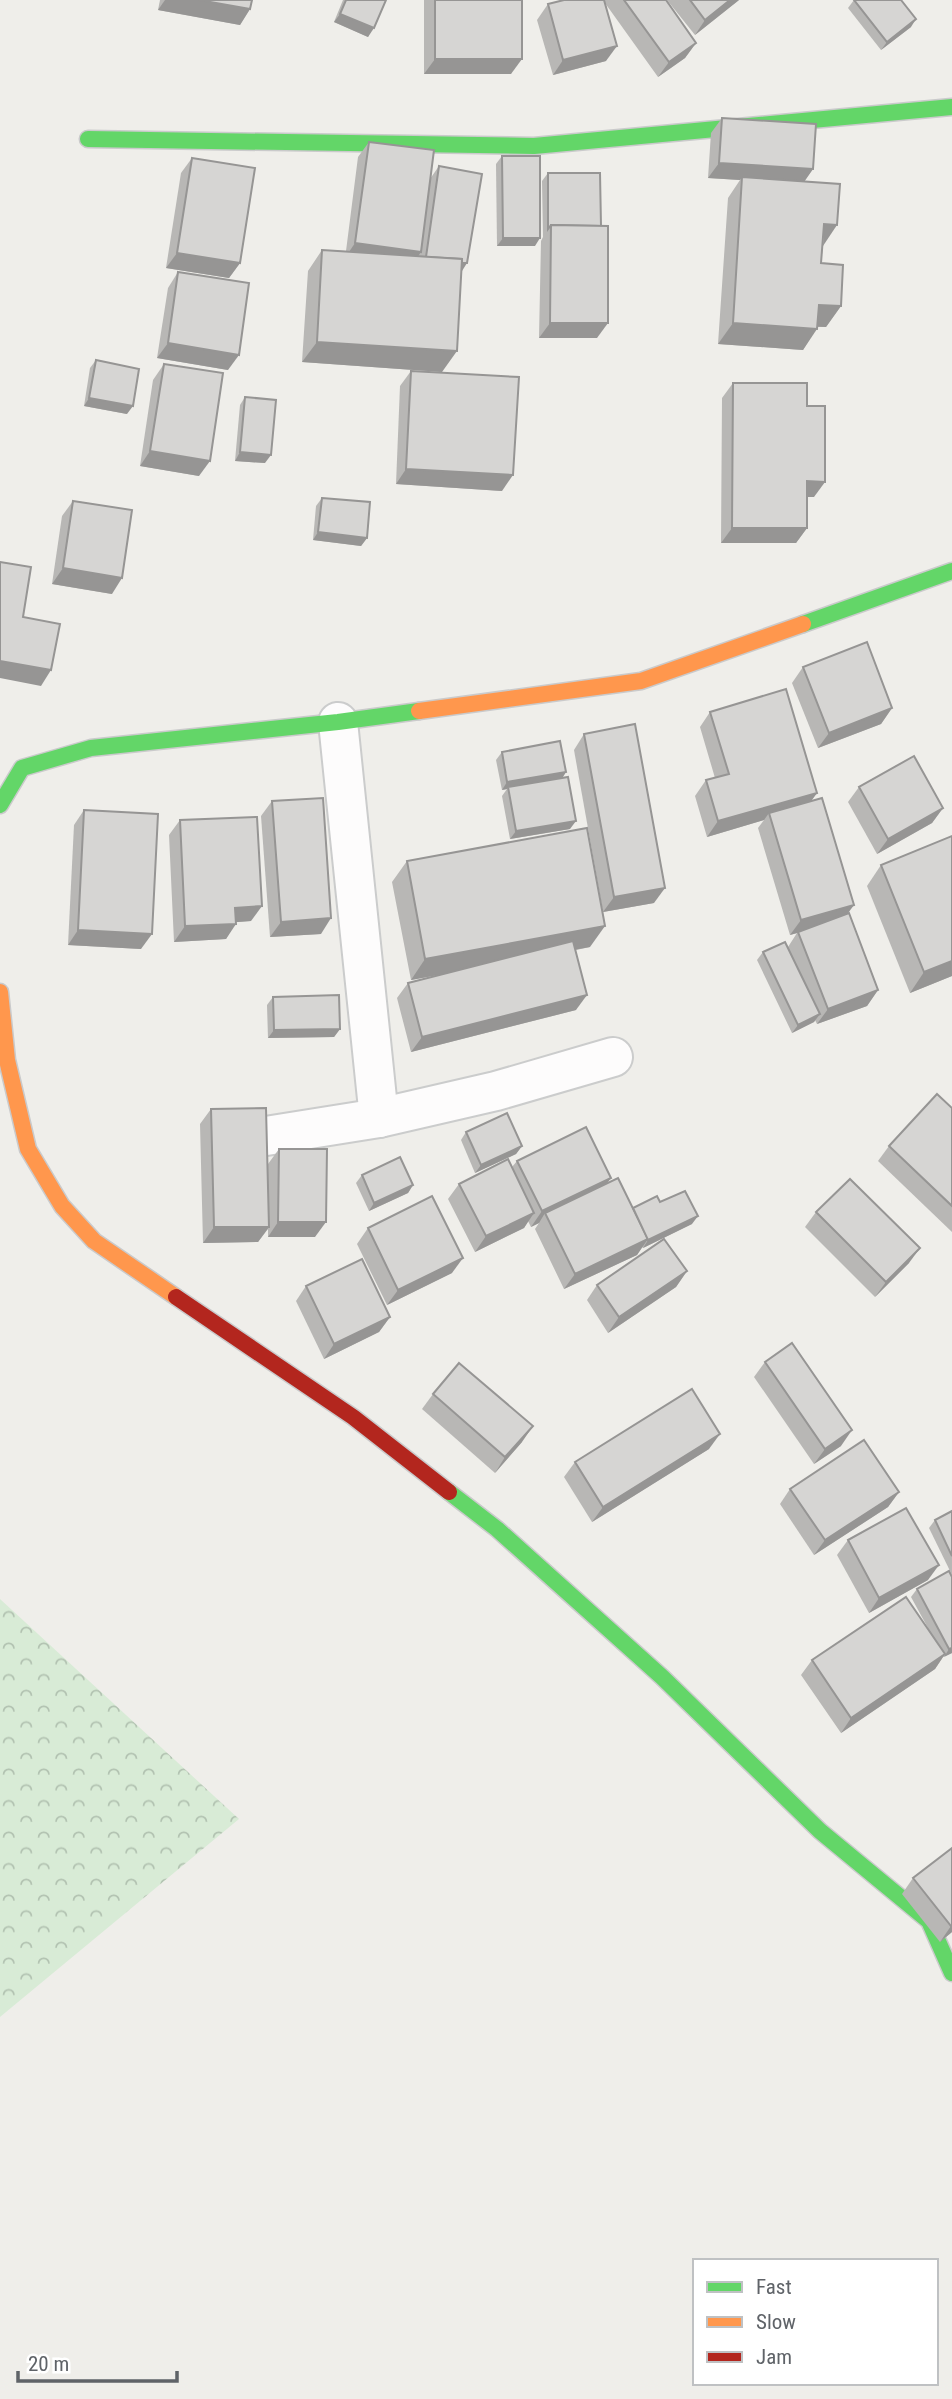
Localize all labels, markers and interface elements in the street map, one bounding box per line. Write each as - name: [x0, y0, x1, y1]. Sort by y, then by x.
- legend: [693, 2259, 938, 2385]
- text: Fast: [756, 2275, 792, 2299]
- text: Slow: [756, 2310, 796, 2334]
- scale bar: [18, 2340, 177, 2384]
- text: Jam: [756, 2345, 792, 2369]
- text: 20 m: [28, 2352, 69, 2376]

